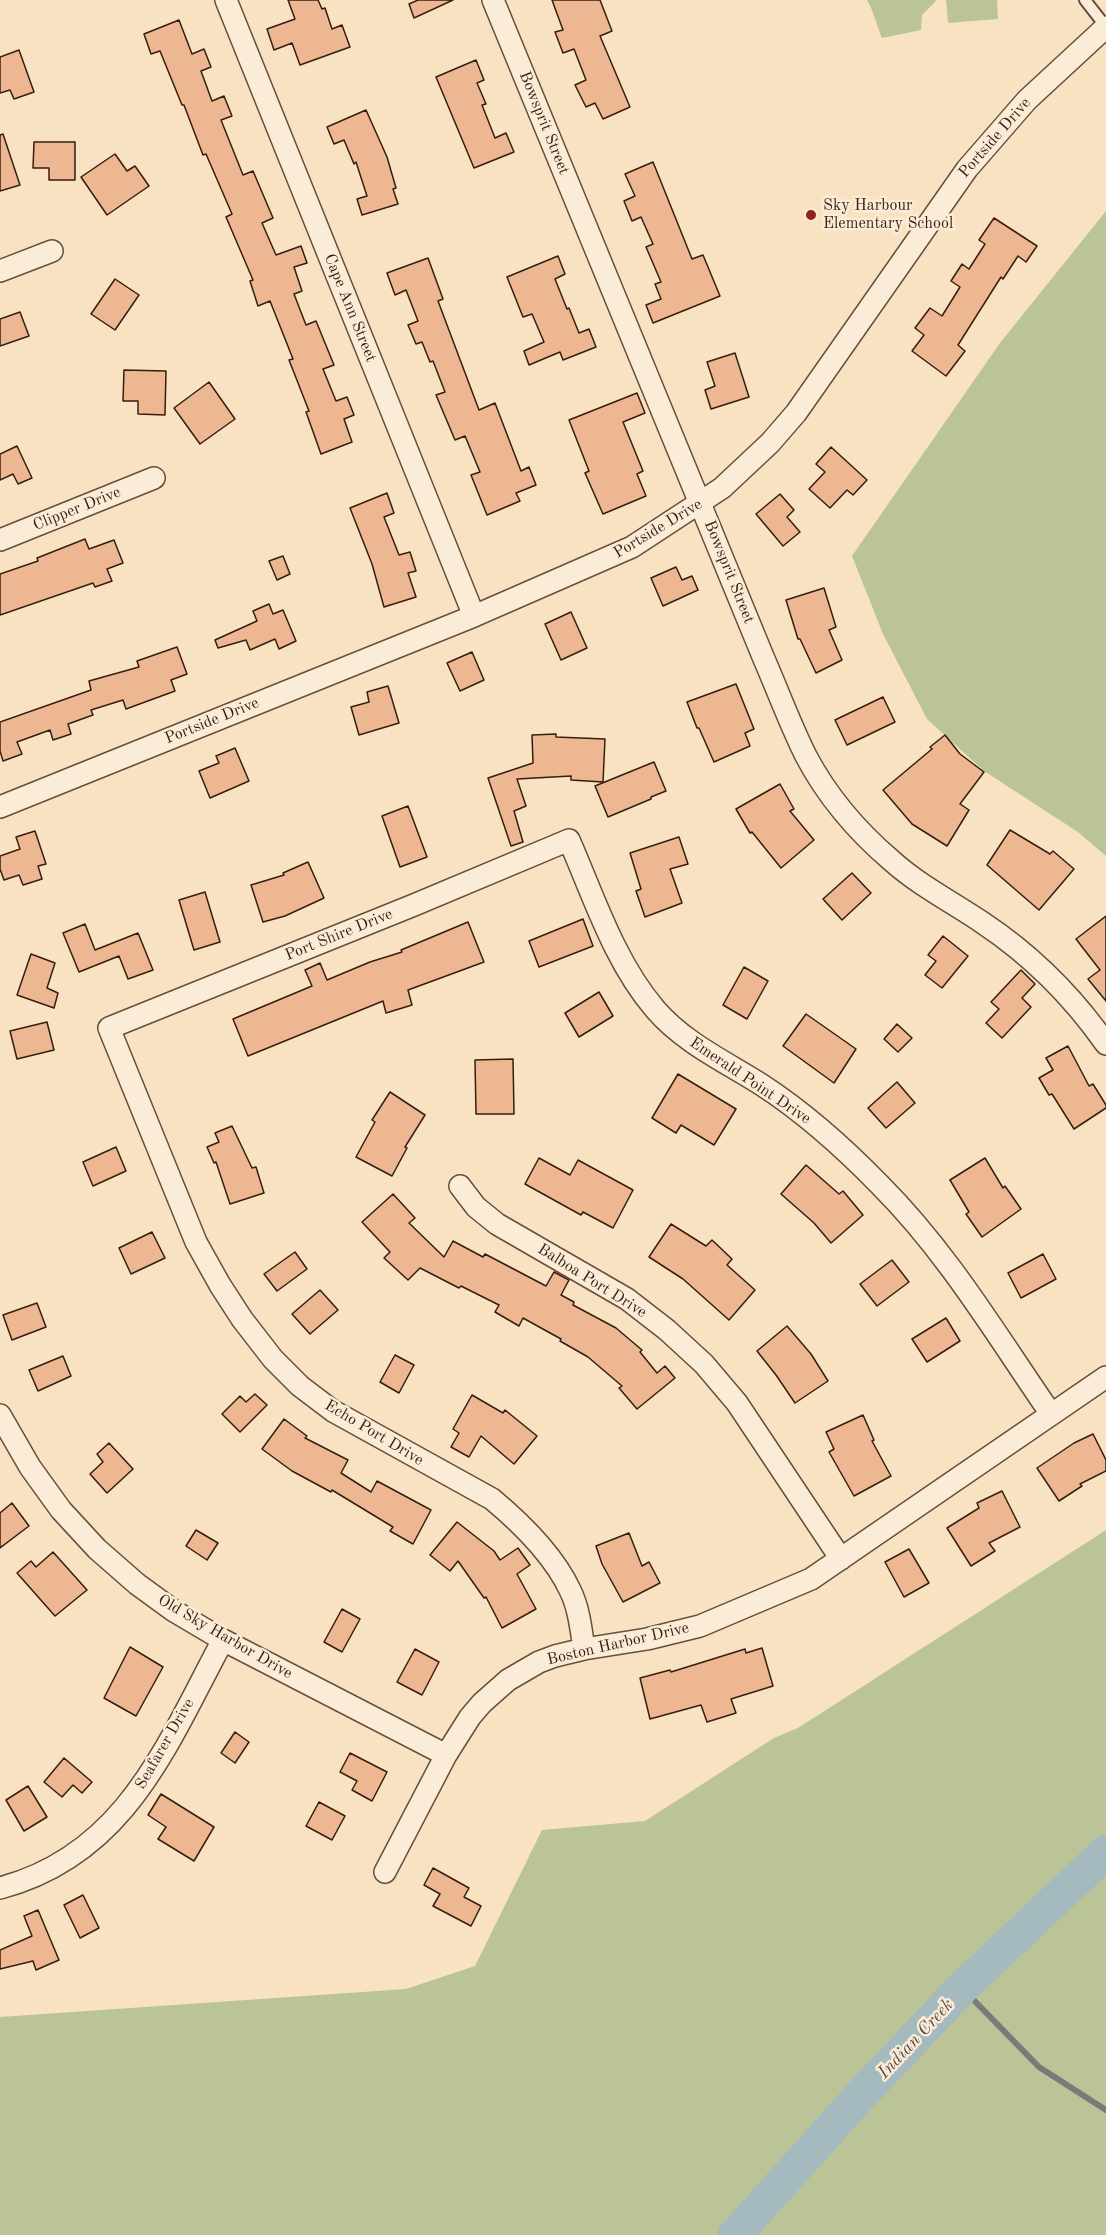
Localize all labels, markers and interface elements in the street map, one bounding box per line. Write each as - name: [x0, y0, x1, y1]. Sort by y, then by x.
- street label: Bowsprit Street: [515, 69, 573, 177]
- street label: Portside Drive: [955, 94, 1035, 182]
- place label: Sky Harbour Elementary School: [823, 196, 953, 234]
- marker: Sky Harbour Elementary School: [804, 208, 818, 222]
- street label: Cape Ann Street: [320, 251, 380, 365]
- street label: Clipper Drive: [30, 483, 124, 535]
- street label: Portside Drive: [610, 495, 706, 563]
- street label: Bowsprit Street: [700, 518, 758, 626]
- street label: Portside Drive: [162, 693, 262, 749]
- street label: Port Shire Drive: [282, 905, 396, 965]
- street label: Emerald Point Drive: [686, 1033, 814, 1129]
- street label: Balboa Port Drive: [534, 1240, 650, 1322]
- street label: Echo Port Drive: [321, 1396, 427, 1470]
- street label: Old Sky Harbor Drive: [154, 1591, 296, 1683]
- street label: Boston Harbor Drive: [545, 1618, 691, 1670]
- street label: Seafarer Drive: [131, 1695, 199, 1793]
- water label: Indian Creek: [874, 1995, 958, 2083]

